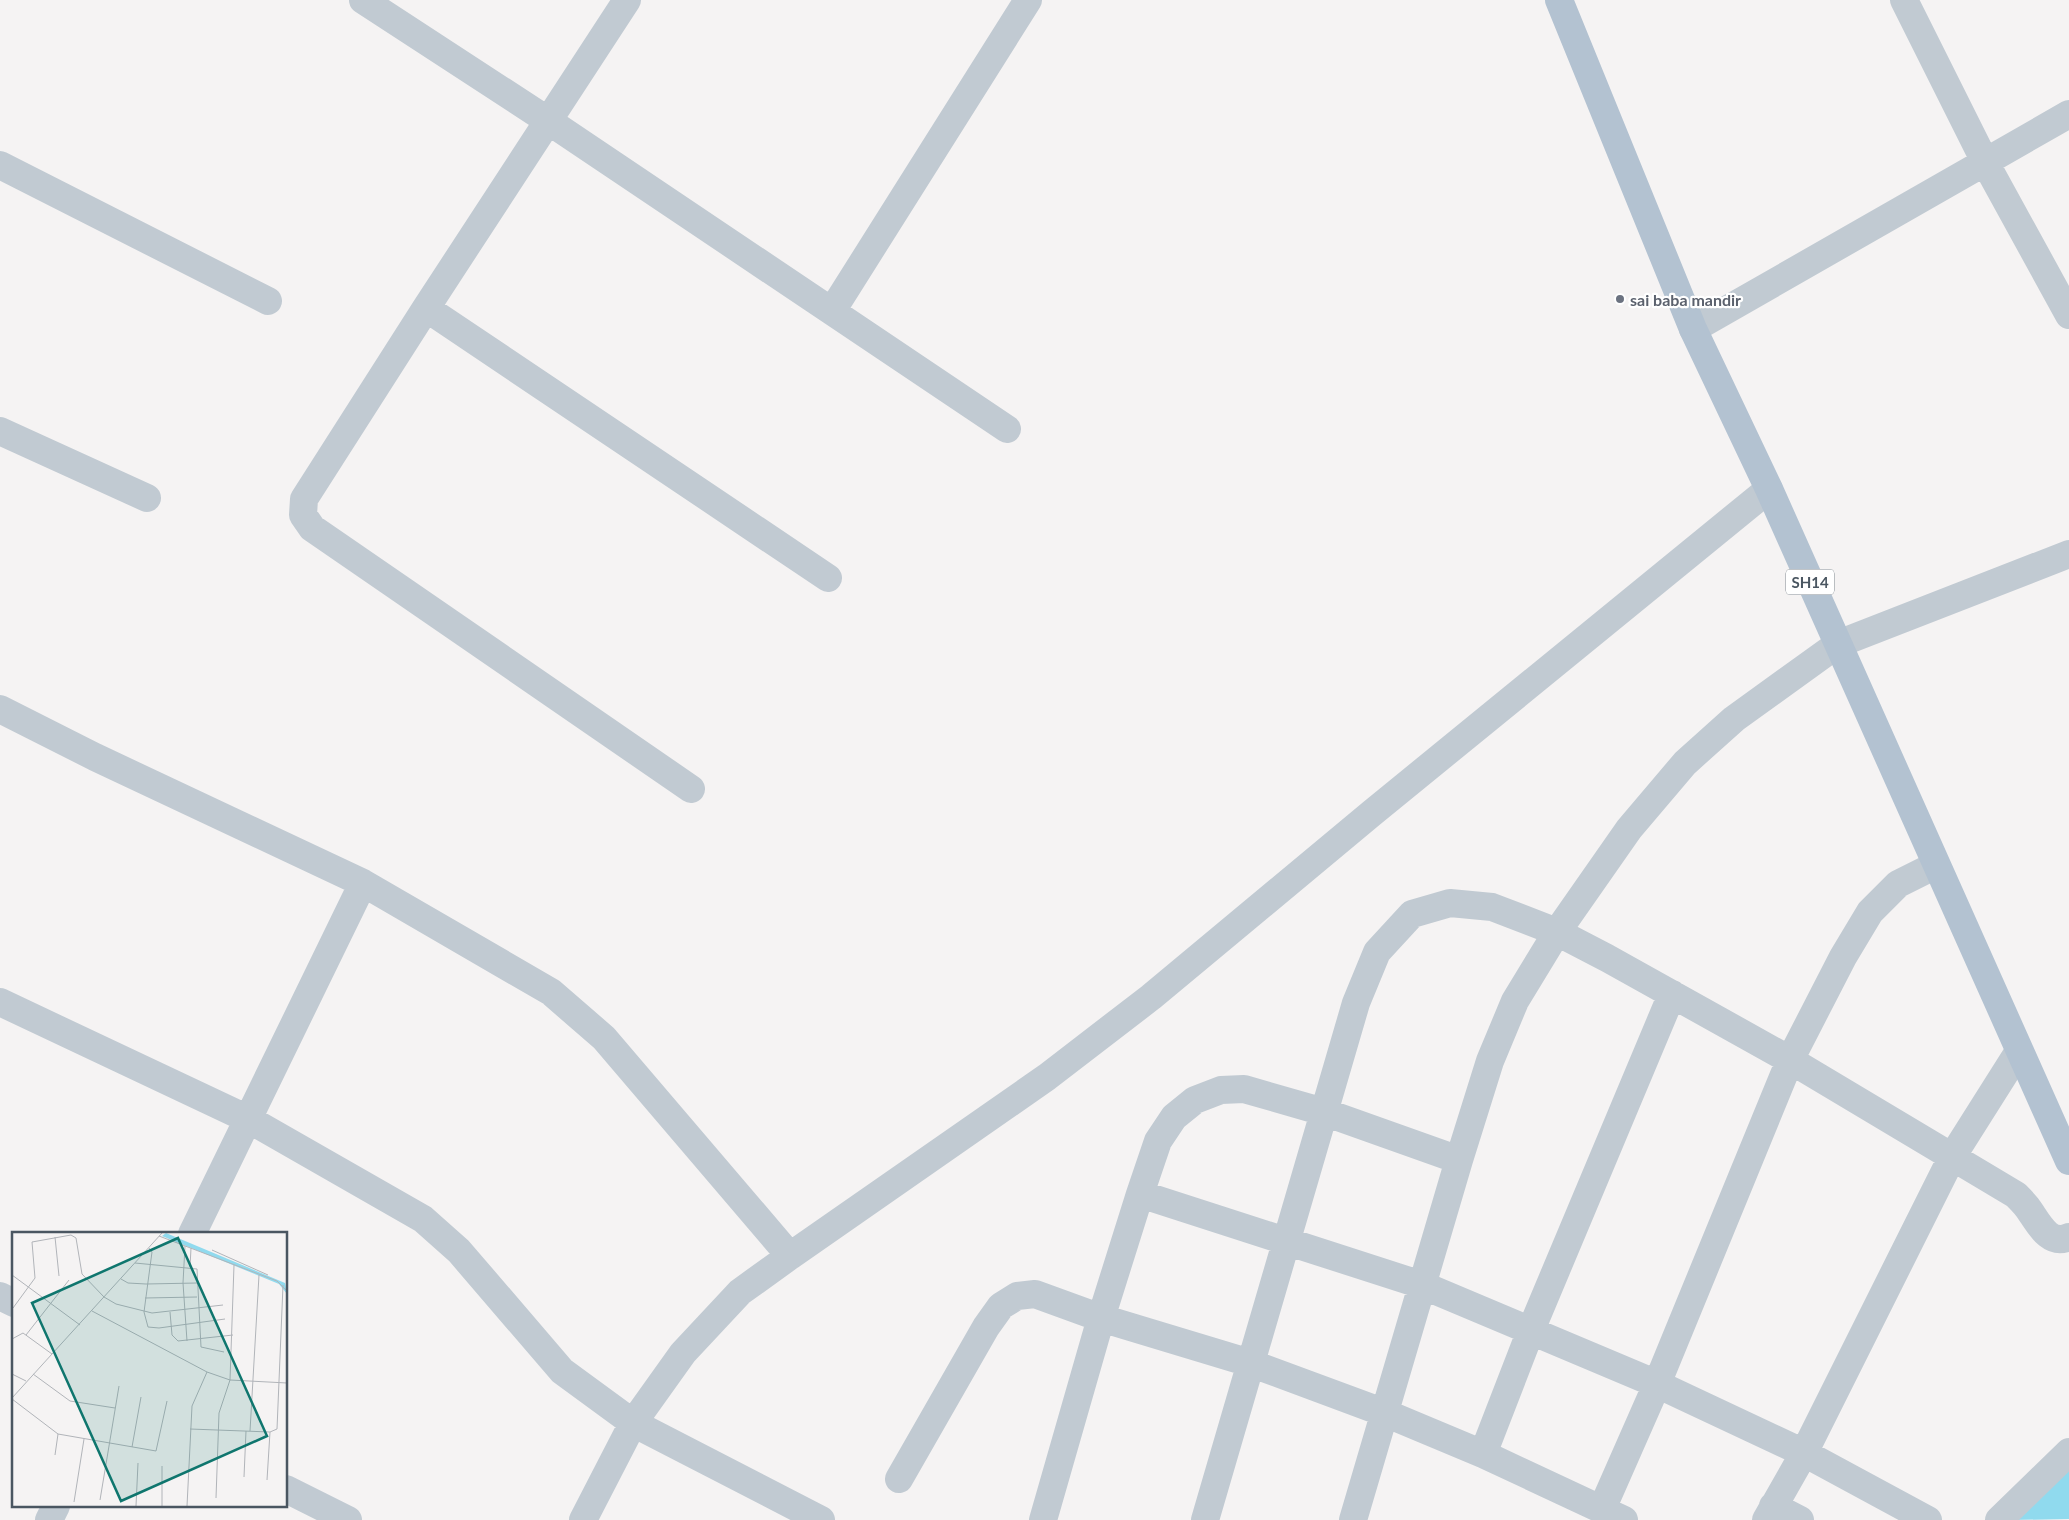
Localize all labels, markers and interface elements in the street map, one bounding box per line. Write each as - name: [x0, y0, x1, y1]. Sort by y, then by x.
- place label: sai baba mandir: [1630, 290, 1741, 309]
- marker: sai baba mandir: [1614, 293, 1626, 305]
- road number: SH14: [1786, 570, 1834, 594]
- inset map: [12, 1232, 288, 1508]

